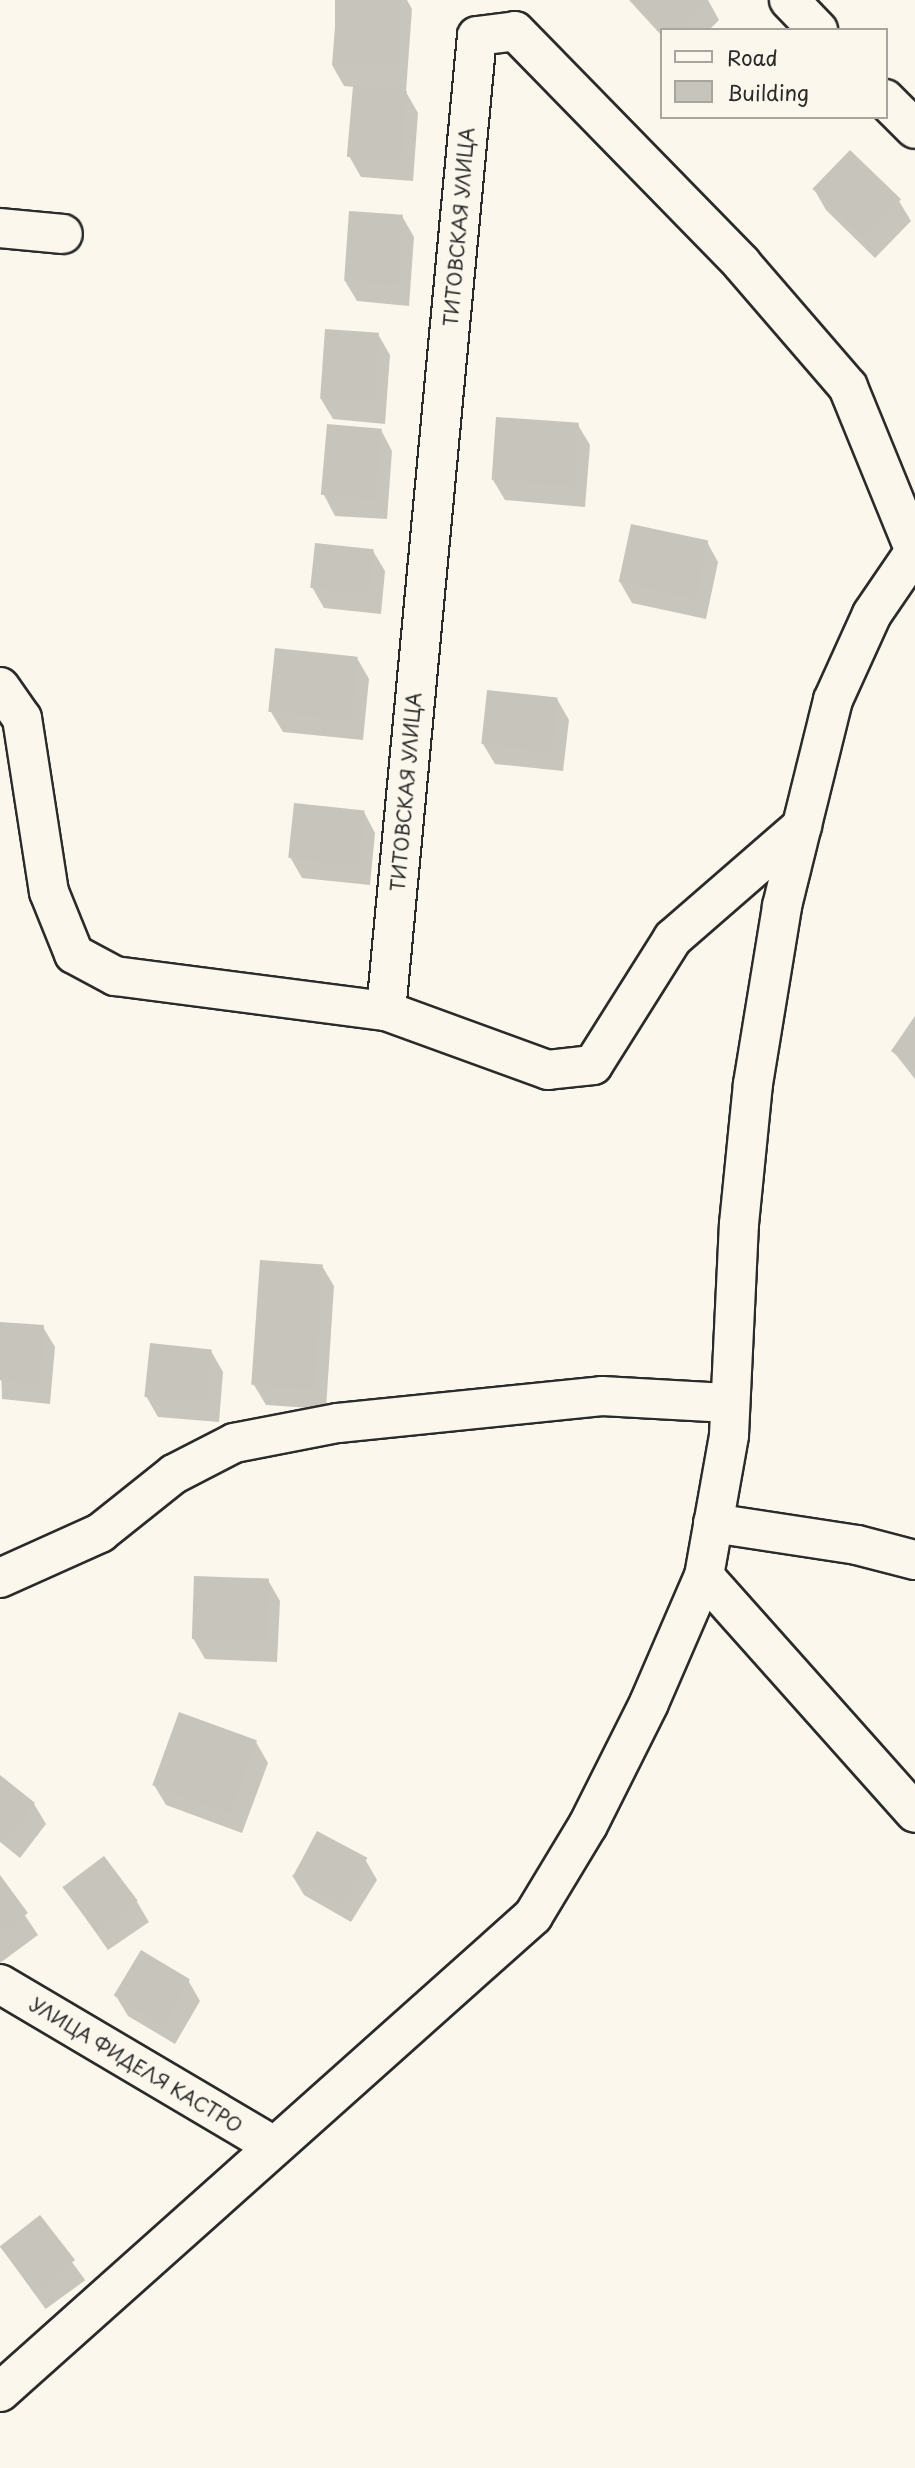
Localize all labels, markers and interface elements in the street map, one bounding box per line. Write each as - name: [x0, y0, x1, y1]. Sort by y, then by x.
- legend: [660, 28, 887, 119]
- text: Road: [727, 41, 778, 73]
- text: Building: [727, 76, 809, 108]
- street label: ТИТОВСКАЯ УЛИЦА: [439, 127, 479, 327]
- street label: ТИТОВСКАЯ УЛИЦА: [386, 692, 426, 892]
- street label: УЛИЦА ФИДЕЛЯ КАСТРО: [25, 1992, 247, 2138]

